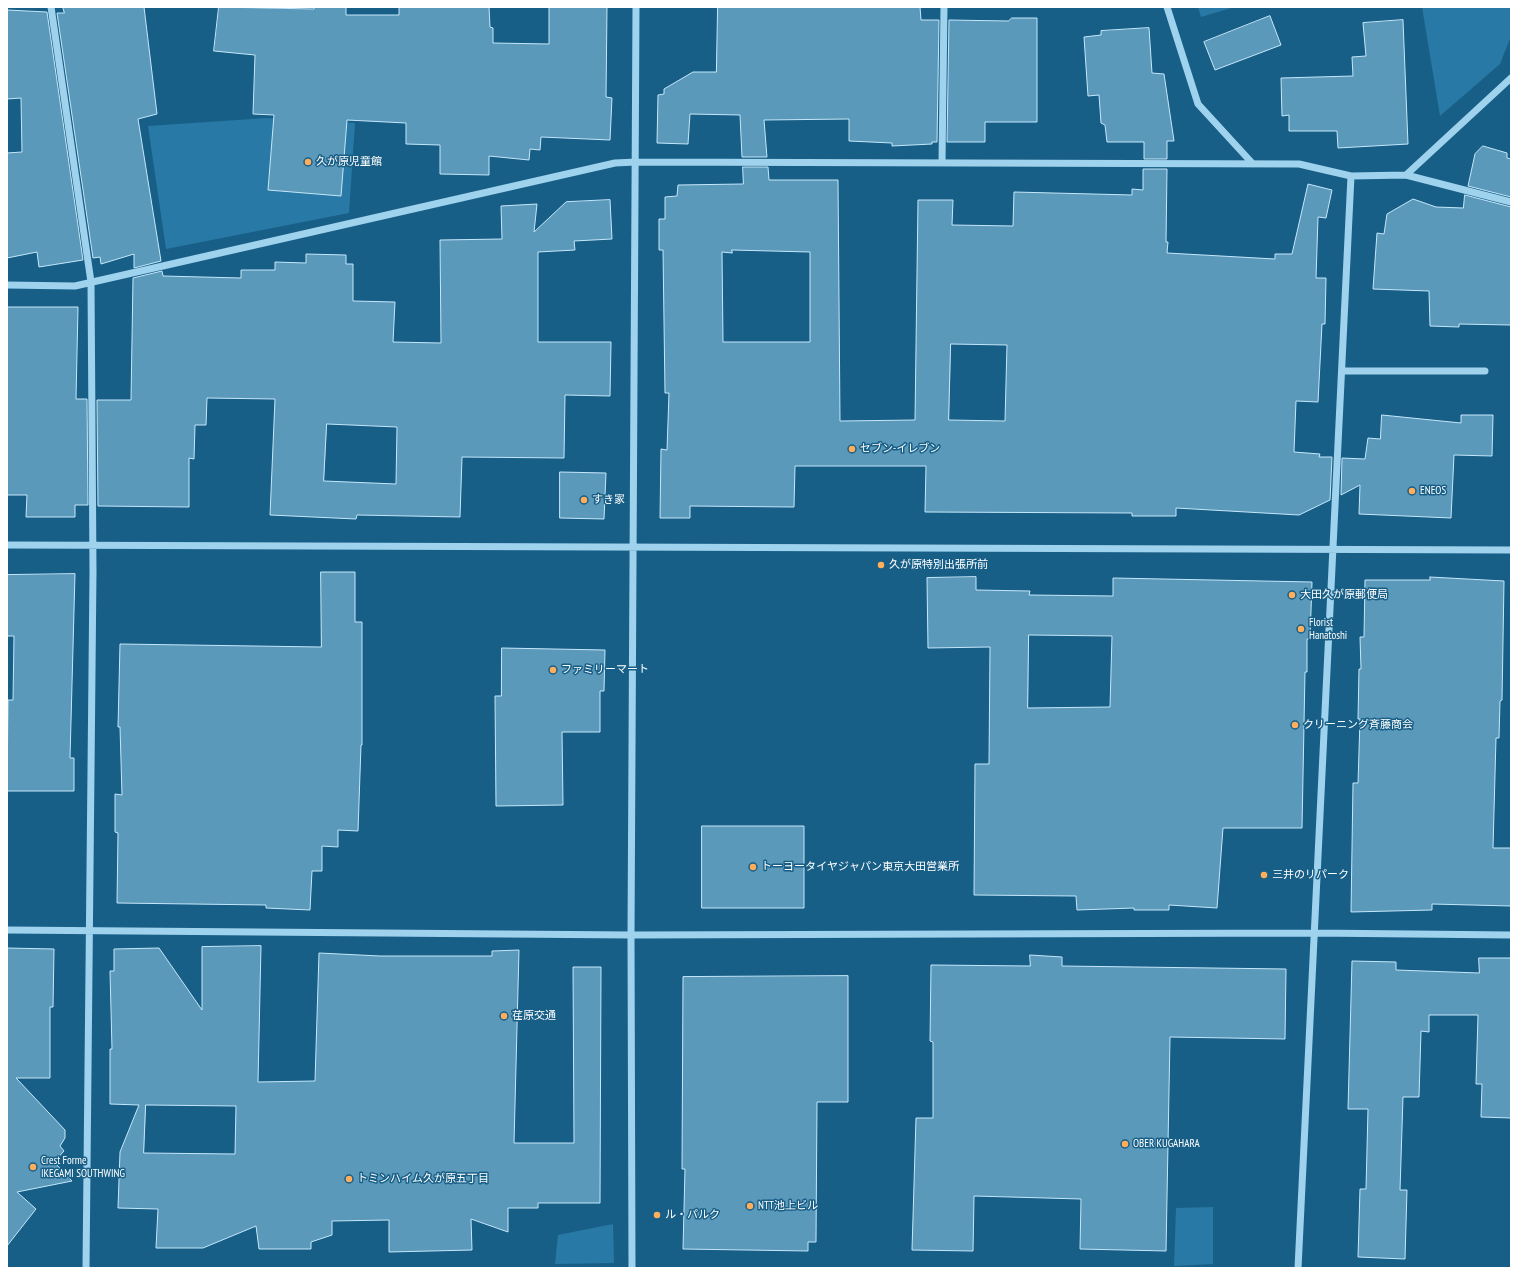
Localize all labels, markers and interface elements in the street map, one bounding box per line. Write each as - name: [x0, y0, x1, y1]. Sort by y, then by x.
- place label: 久が原児童館: [316, 155, 382, 169]
- marker: 久が原児童館: [303, 157, 313, 167]
- place label: セブン-イレブン: [860, 442, 940, 456]
- marker: セブン-イレブン: [847, 444, 857, 454]
- place label: ENEOS: [1420, 484, 1446, 498]
- marker: ENEOS: [1407, 486, 1417, 496]
- place label: すき家: [592, 493, 625, 507]
- marker: すき家: [579, 495, 589, 505]
- place label: 久が原特別出張所前: [889, 558, 988, 572]
- marker: 久が原特別出張所前: [876, 560, 886, 570]
- place label: 大田久が原郵便局: [1300, 588, 1388, 602]
- marker: 大田久が原郵便局: [1287, 590, 1297, 600]
- place label: Florist Hanatoshi: [1309, 616, 1347, 642]
- marker: Florist Hanatoshi: [1296, 624, 1306, 634]
- place label: ファミリーマート: [561, 663, 649, 677]
- marker: ファミリーマート: [548, 665, 558, 675]
- place label: クリーニング斉藤商会: [1303, 718, 1413, 732]
- marker: クリーニング斉藤商会: [1290, 720, 1300, 730]
- place label: トーヨータイヤジャパン東京大田営業所: [761, 860, 959, 874]
- marker: トーヨータイヤジャパン東京大田営業所: [748, 862, 758, 872]
- place label: 三井のリパーク: [1272, 868, 1349, 882]
- marker: 三井のリパーク: [1259, 870, 1269, 880]
- place label: 荏原交通: [512, 1009, 556, 1023]
- marker: 荏原交通: [499, 1011, 509, 1021]
- place label: OBER KUGAHARA: [1133, 1137, 1200, 1151]
- marker: OBER KUGAHARA: [1120, 1139, 1130, 1149]
- place label: Crest Forme IKEGAMI SOUTHWING: [41, 1154, 125, 1180]
- marker: Crest Forme IKEGAMI SOUTHWING: [28, 1162, 38, 1172]
- place label: トミンハイム久が原五丁目: [357, 1172, 489, 1186]
- marker: トミンハイム久が原五丁目: [344, 1174, 354, 1184]
- place label: NTT池上ビル: [758, 1199, 818, 1213]
- marker: NTT池上ビル: [745, 1201, 755, 1211]
- place label: ル・パルク: [665, 1208, 720, 1222]
- marker: ル・パルク: [652, 1210, 662, 1220]

